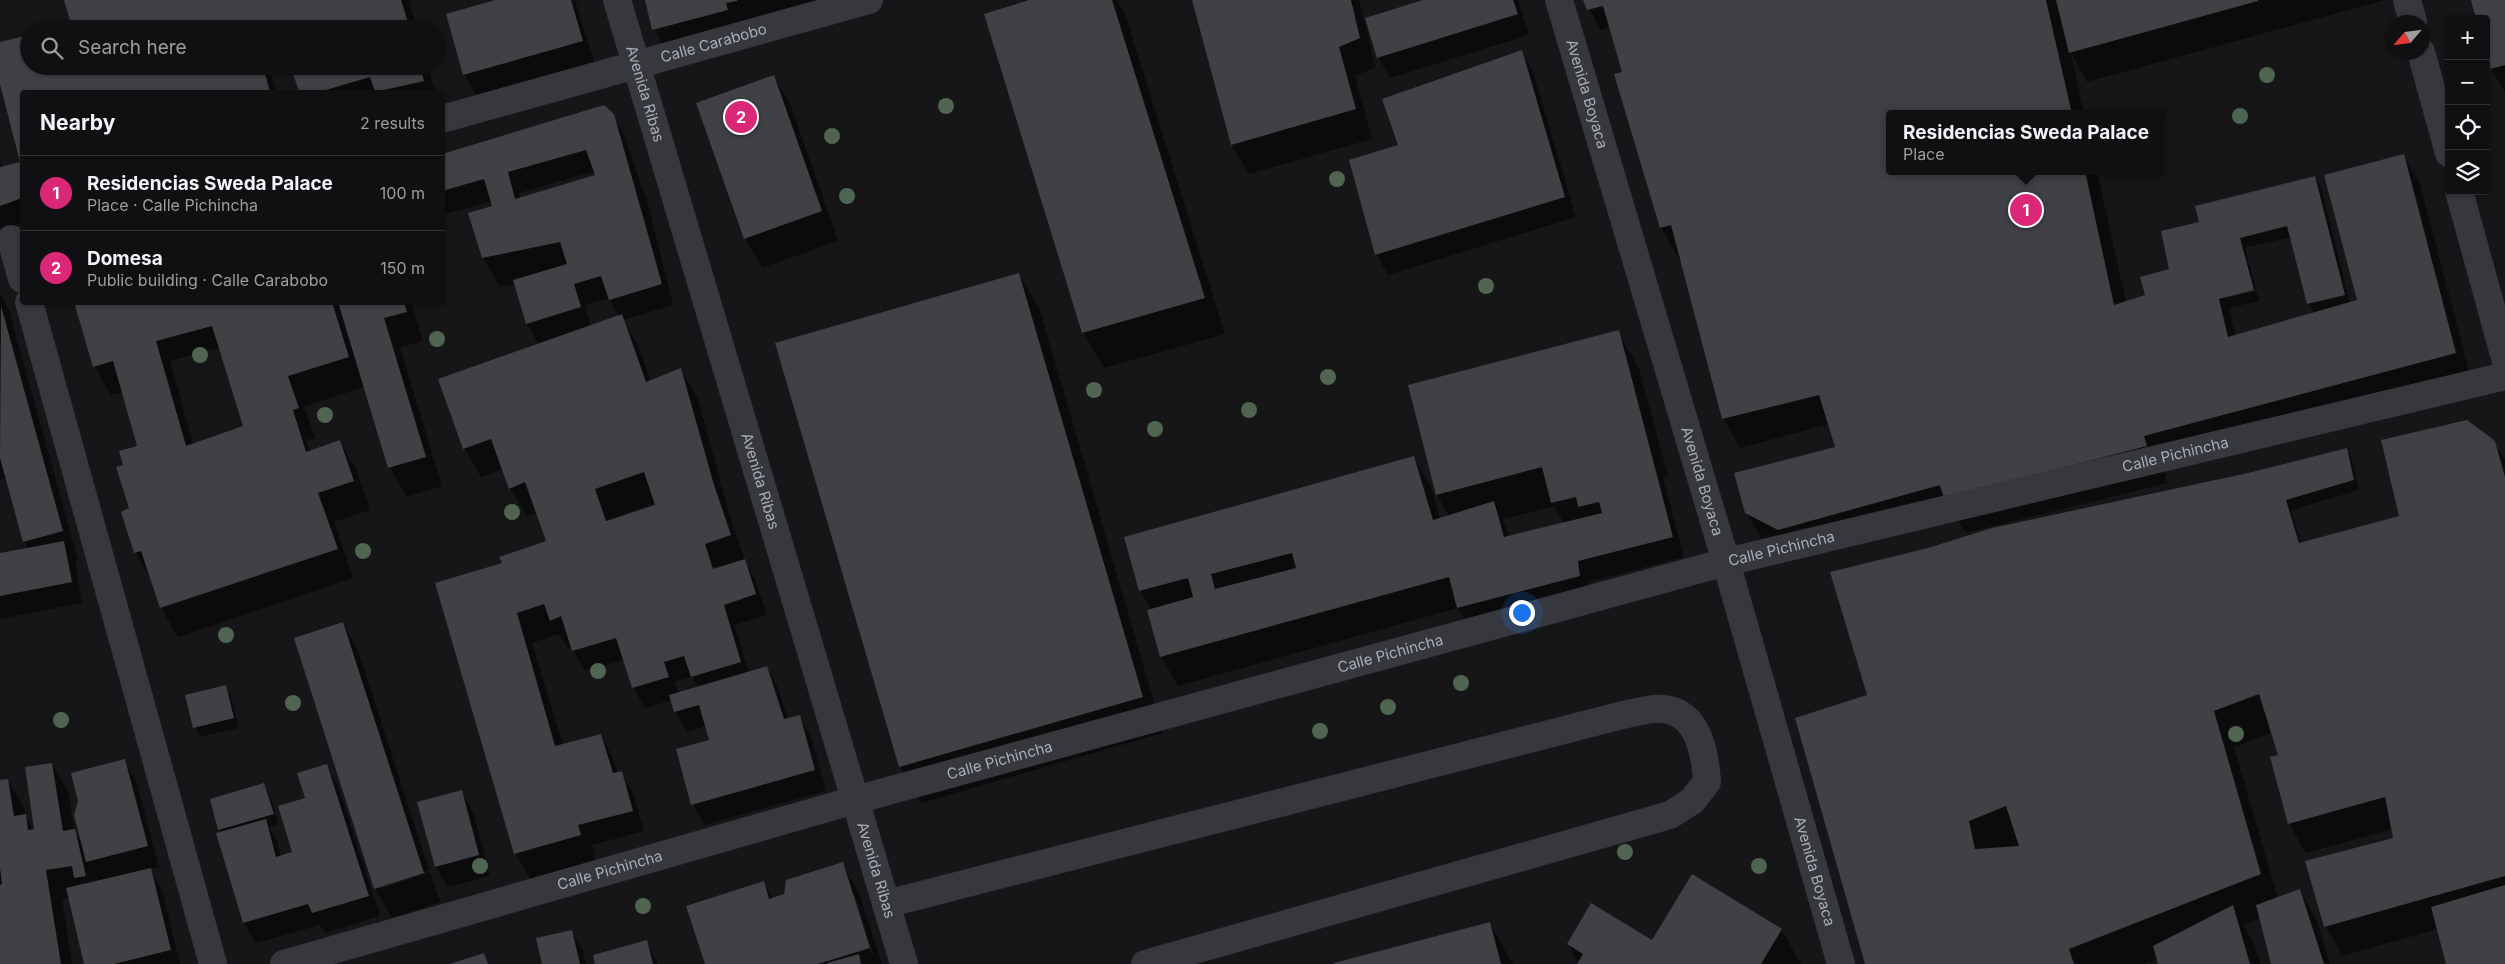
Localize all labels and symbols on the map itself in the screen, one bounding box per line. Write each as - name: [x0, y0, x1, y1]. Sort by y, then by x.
- north arrow: [2385, 15, 2430, 60]
- street label: Calle Carabobo: [658, 19, 769, 67]
- street label: Avenida Boyaca: [1562, 37, 1613, 151]
- street label: Avenida Ribas: [622, 43, 669, 144]
- pin: 2: [725, 98, 757, 136]
- pin: 1: [2010, 191, 2042, 229]
- street label: Avenida Boyaca: [1677, 424, 1728, 538]
- street label: Avenida Ribas: [737, 431, 784, 531]
- street label: Calle Pichincha: [2120, 432, 2230, 476]
- street label: Calle Pichincha: [1726, 526, 1836, 570]
- your location: [1509, 600, 1535, 626]
- street label: Calle Pichincha: [1335, 630, 1445, 677]
- street label: Calle Pichincha: [945, 737, 1054, 783]
- street label: Avenida Boyaca: [1790, 814, 1840, 928]
- street label: Avenida Ribas: [853, 820, 900, 921]
- street label: Calle Pichincha: [555, 846, 665, 894]

